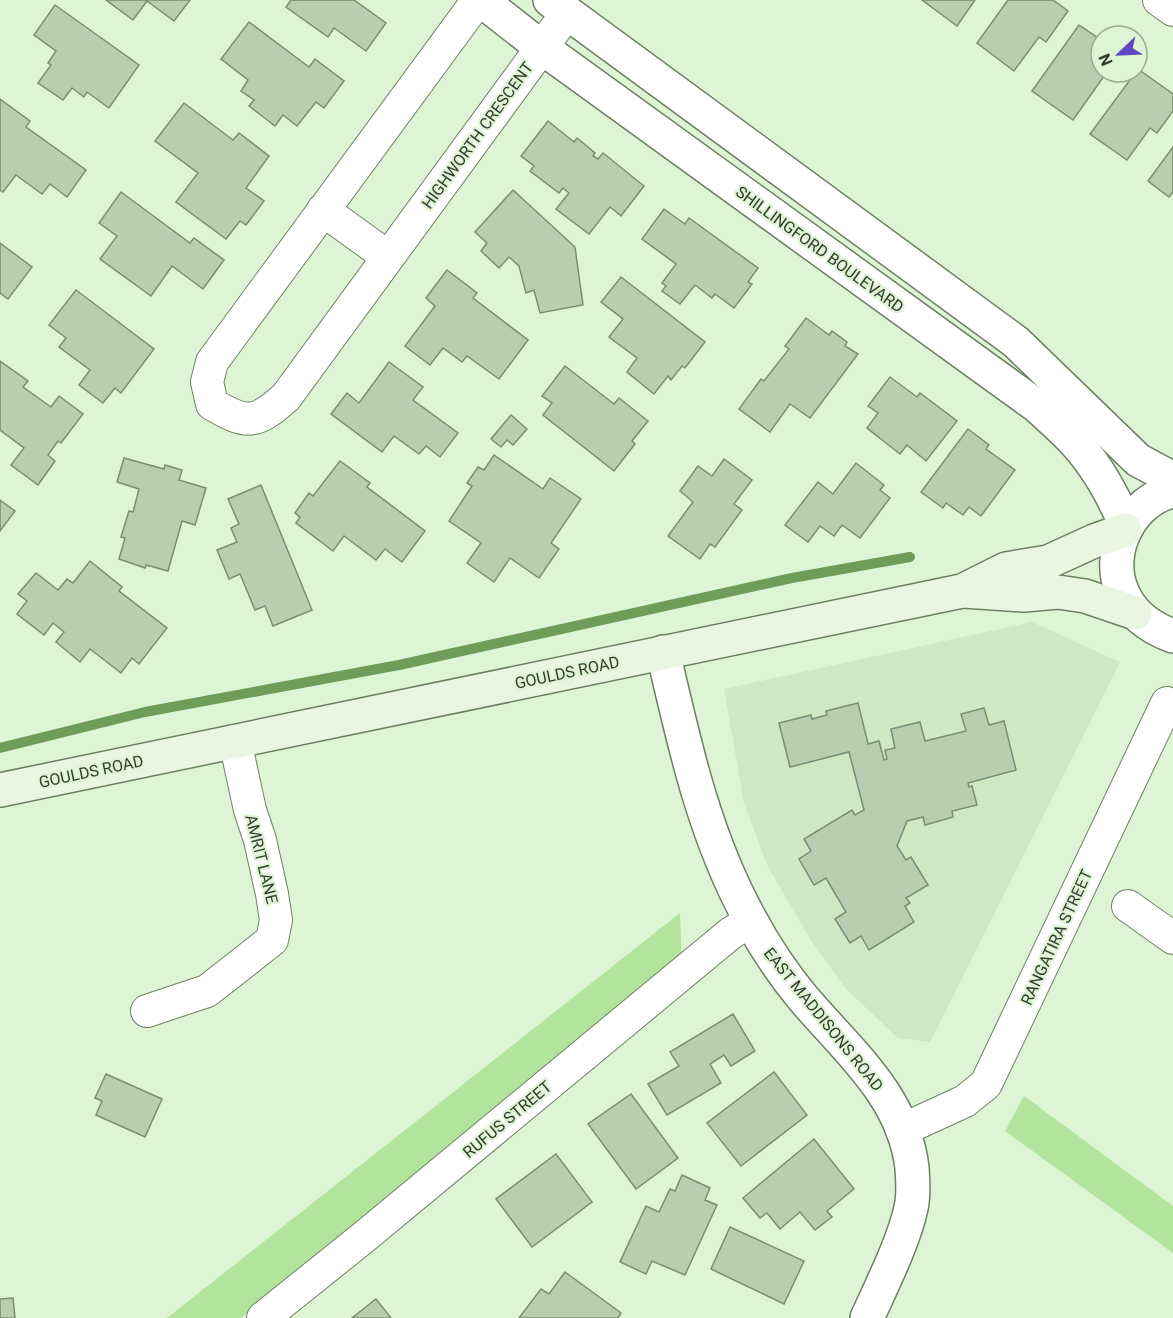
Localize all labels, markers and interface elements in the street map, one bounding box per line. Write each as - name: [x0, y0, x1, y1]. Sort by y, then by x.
- north arrow: [1089, 24, 1149, 84]
- text: N: [1095, 51, 1117, 69]
- street label: HIGHWORTH CRESCENT: [418, 58, 537, 212]
- street label: SHILLINGFORD BOULEVARD: [732, 182, 907, 317]
- street label: GOULDS ROAD: [513, 652, 621, 693]
- street label: GOULDS ROAD: [37, 751, 145, 792]
- street label: AMRIT LANE: [241, 813, 282, 906]
- street label: RANGATIRA STREET: [1017, 866, 1096, 1008]
- street label: EAST MADDISONS ROAD: [760, 944, 887, 1095]
- street label: RUFUS STREET: [459, 1077, 556, 1162]

